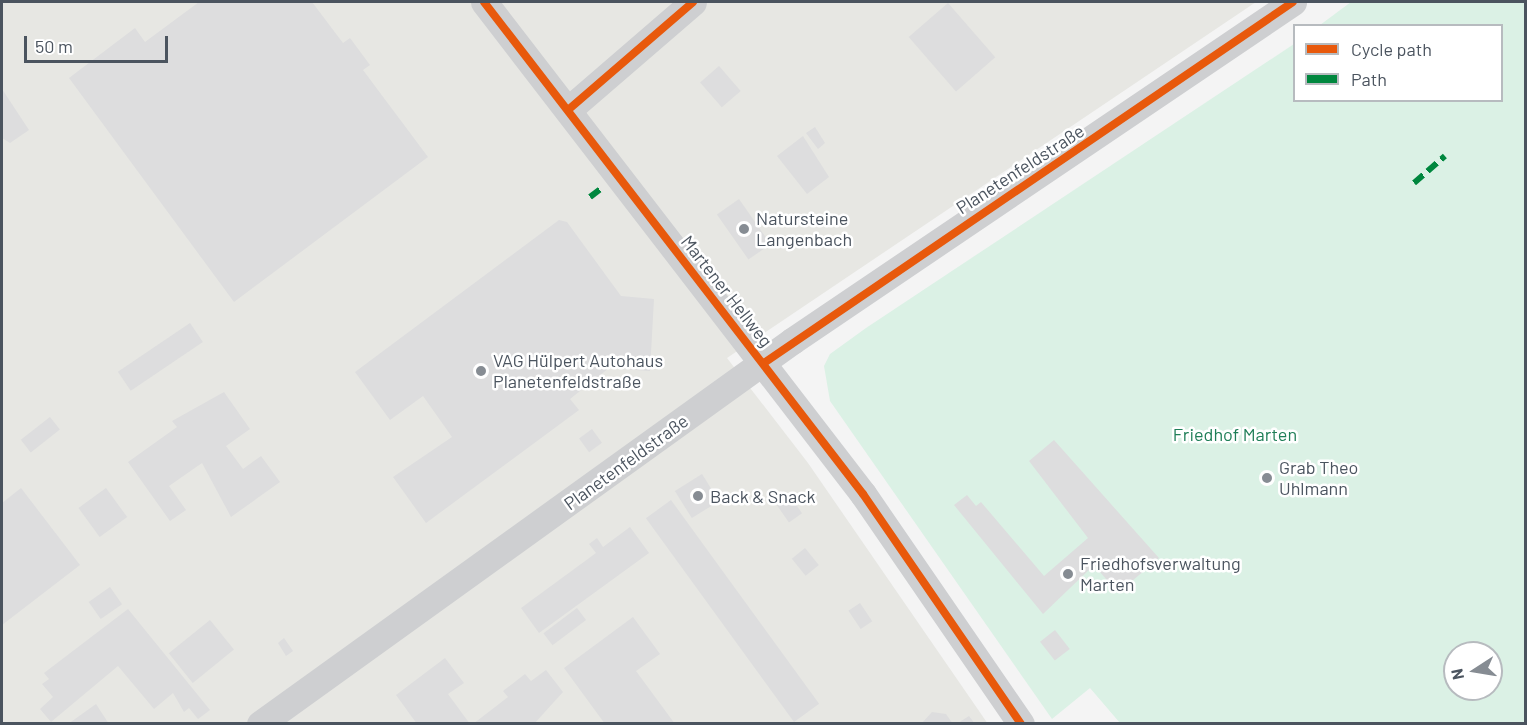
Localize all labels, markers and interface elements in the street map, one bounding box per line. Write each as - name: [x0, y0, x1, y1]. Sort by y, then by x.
- scale bar: [27, 24, 171, 62]
- legend: [1293, 24, 1503, 102]
- text: 50 m: [35, 35, 73, 57]
- text: Cycle path: [1351, 38, 1432, 60]
- text: Path: [1351, 68, 1387, 90]
- street label: Planetenfeldstraße: [952, 120, 1088, 218]
- place label: Natursteine Langenbach: [756, 208, 852, 250]
- marker: Natursteine Langenbach: [737, 222, 751, 236]
- street label: Martener Hellweg: [677, 231, 777, 351]
- place label: VAG Hülpert Autohaus Planetenfeldstraße: [493, 350, 663, 392]
- marker: VAG Hülpert Autohaus Planetenfeldstraße: [474, 364, 488, 378]
- street label: Planetenfeldstraße: [560, 410, 692, 514]
- park label: Friedhof Marten: [1173, 423, 1297, 445]
- place label: Grab Theo Uhlmann: [1279, 457, 1358, 500]
- marker: Grab Theo Uhlmann: [1260, 471, 1274, 485]
- place label: Back & Snack: [710, 485, 816, 507]
- marker: Back & Snack: [691, 489, 705, 503]
- place label: Friedhofsverwaltung Marten: [1080, 553, 1241, 596]
- marker: Friedhofsverwaltung Marten: [1061, 567, 1075, 581]
- north arrow: [1443, 641, 1503, 701]
- text: N: [1446, 667, 1467, 682]

